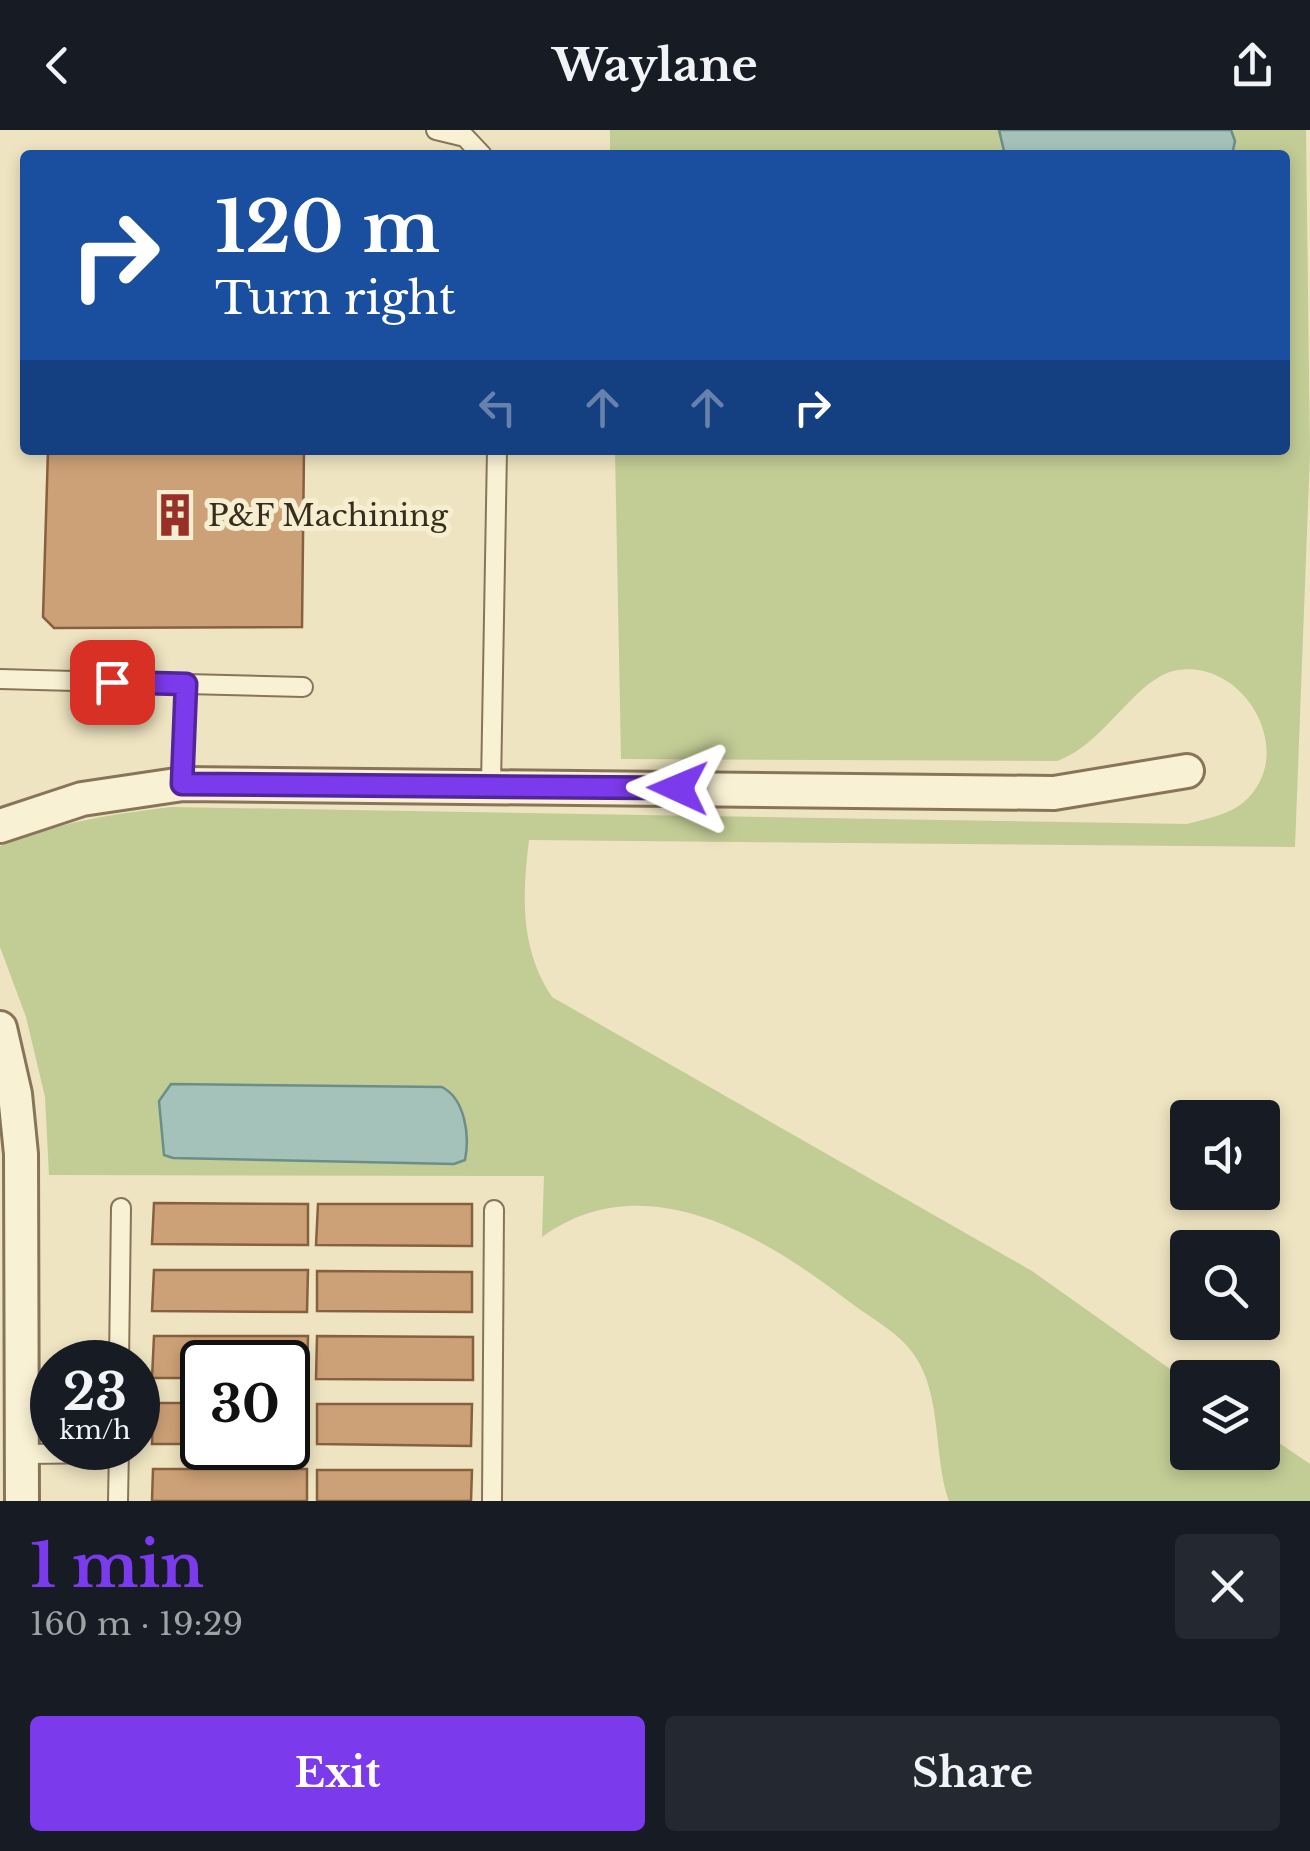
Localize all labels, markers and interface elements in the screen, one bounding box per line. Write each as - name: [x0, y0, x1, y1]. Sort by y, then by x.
- text: Waylane: [552, 37, 758, 93]
- icon: back: [30, 38, 85, 93]
- icon: share: [1225, 38, 1280, 93]
- text: 120 m: [215, 184, 440, 271]
- icon: right: [50, 190, 180, 320]
- text: Turn right: [215, 270, 456, 326]
- icon: left: [470, 380, 525, 435]
- icon: ahead: [575, 380, 630, 435]
- icon: ahead: [680, 380, 735, 435]
- icon: right: [785, 380, 840, 435]
- building icon: P&F Machining: [151, 491, 199, 539]
- place label: P&F Machining: [208, 497, 449, 534]
- pin: [70, 640, 155, 725]
- icon: arrive: [85, 655, 140, 710]
- position arrow: [626, 736, 730, 840]
- map controls: [1170, 1100, 1280, 1470]
- button: sound: [1170, 1100, 1280, 1210]
- button: search: [1170, 1230, 1280, 1340]
- speed limit sign: 30: [180, 1340, 310, 1470]
- button: layers: [1170, 1360, 1280, 1470]
- text: 23: [63, 1361, 127, 1424]
- text: km/h: [60, 1415, 130, 1446]
- text: 1 min: [30, 1529, 204, 1603]
- button: close: [1175, 1534, 1280, 1639]
- text: 160 m · 19:29: [30, 1604, 243, 1644]
- button: Exit: [30, 1716, 645, 1831]
- button: Share: [665, 1716, 1280, 1831]

